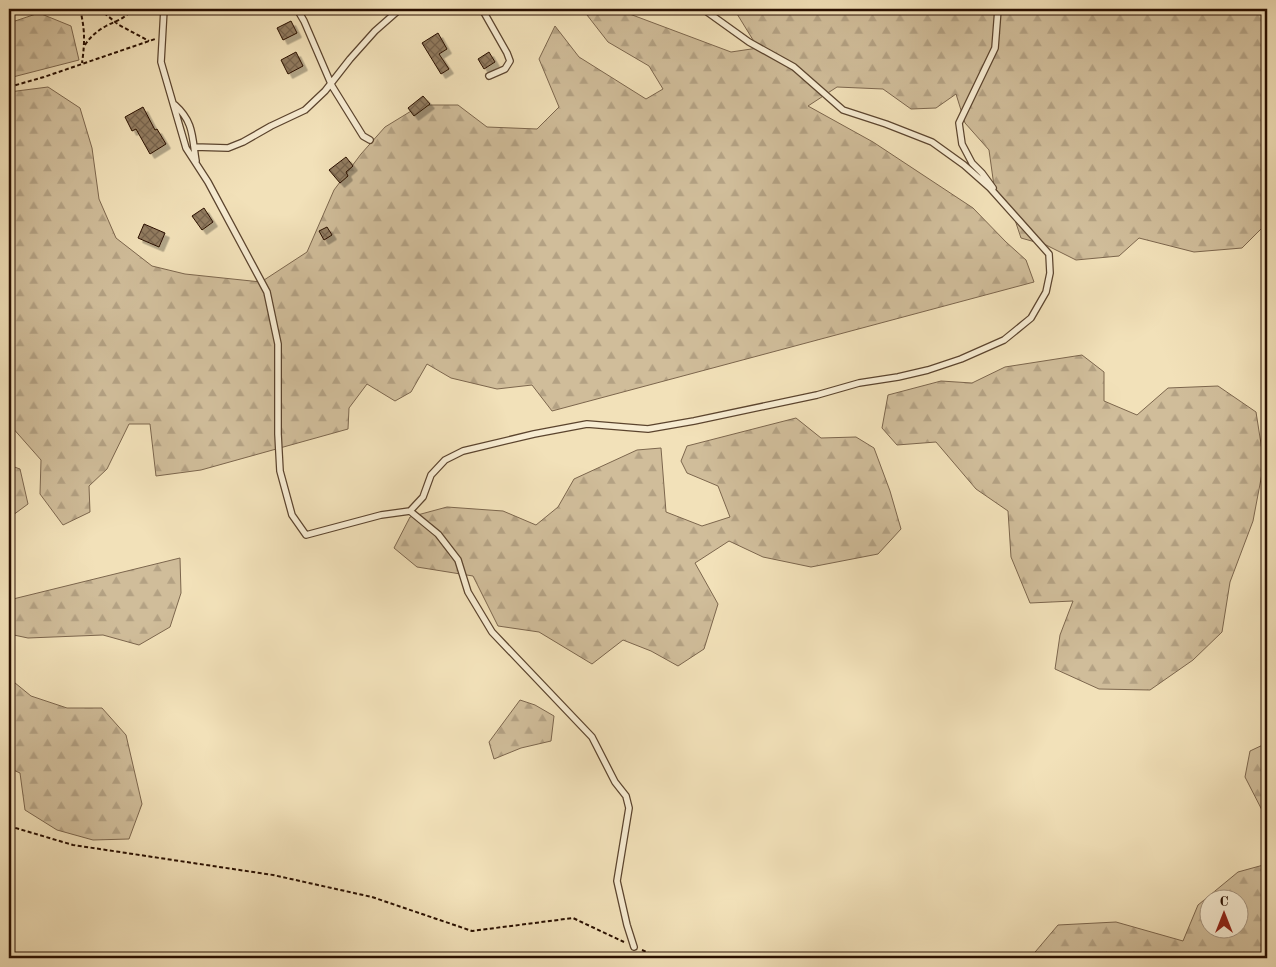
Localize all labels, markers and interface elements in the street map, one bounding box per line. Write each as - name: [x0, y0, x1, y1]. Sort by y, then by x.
- north arrow: [1198, 890, 1248, 940]
- text: С: [1219, 895, 1229, 909]

